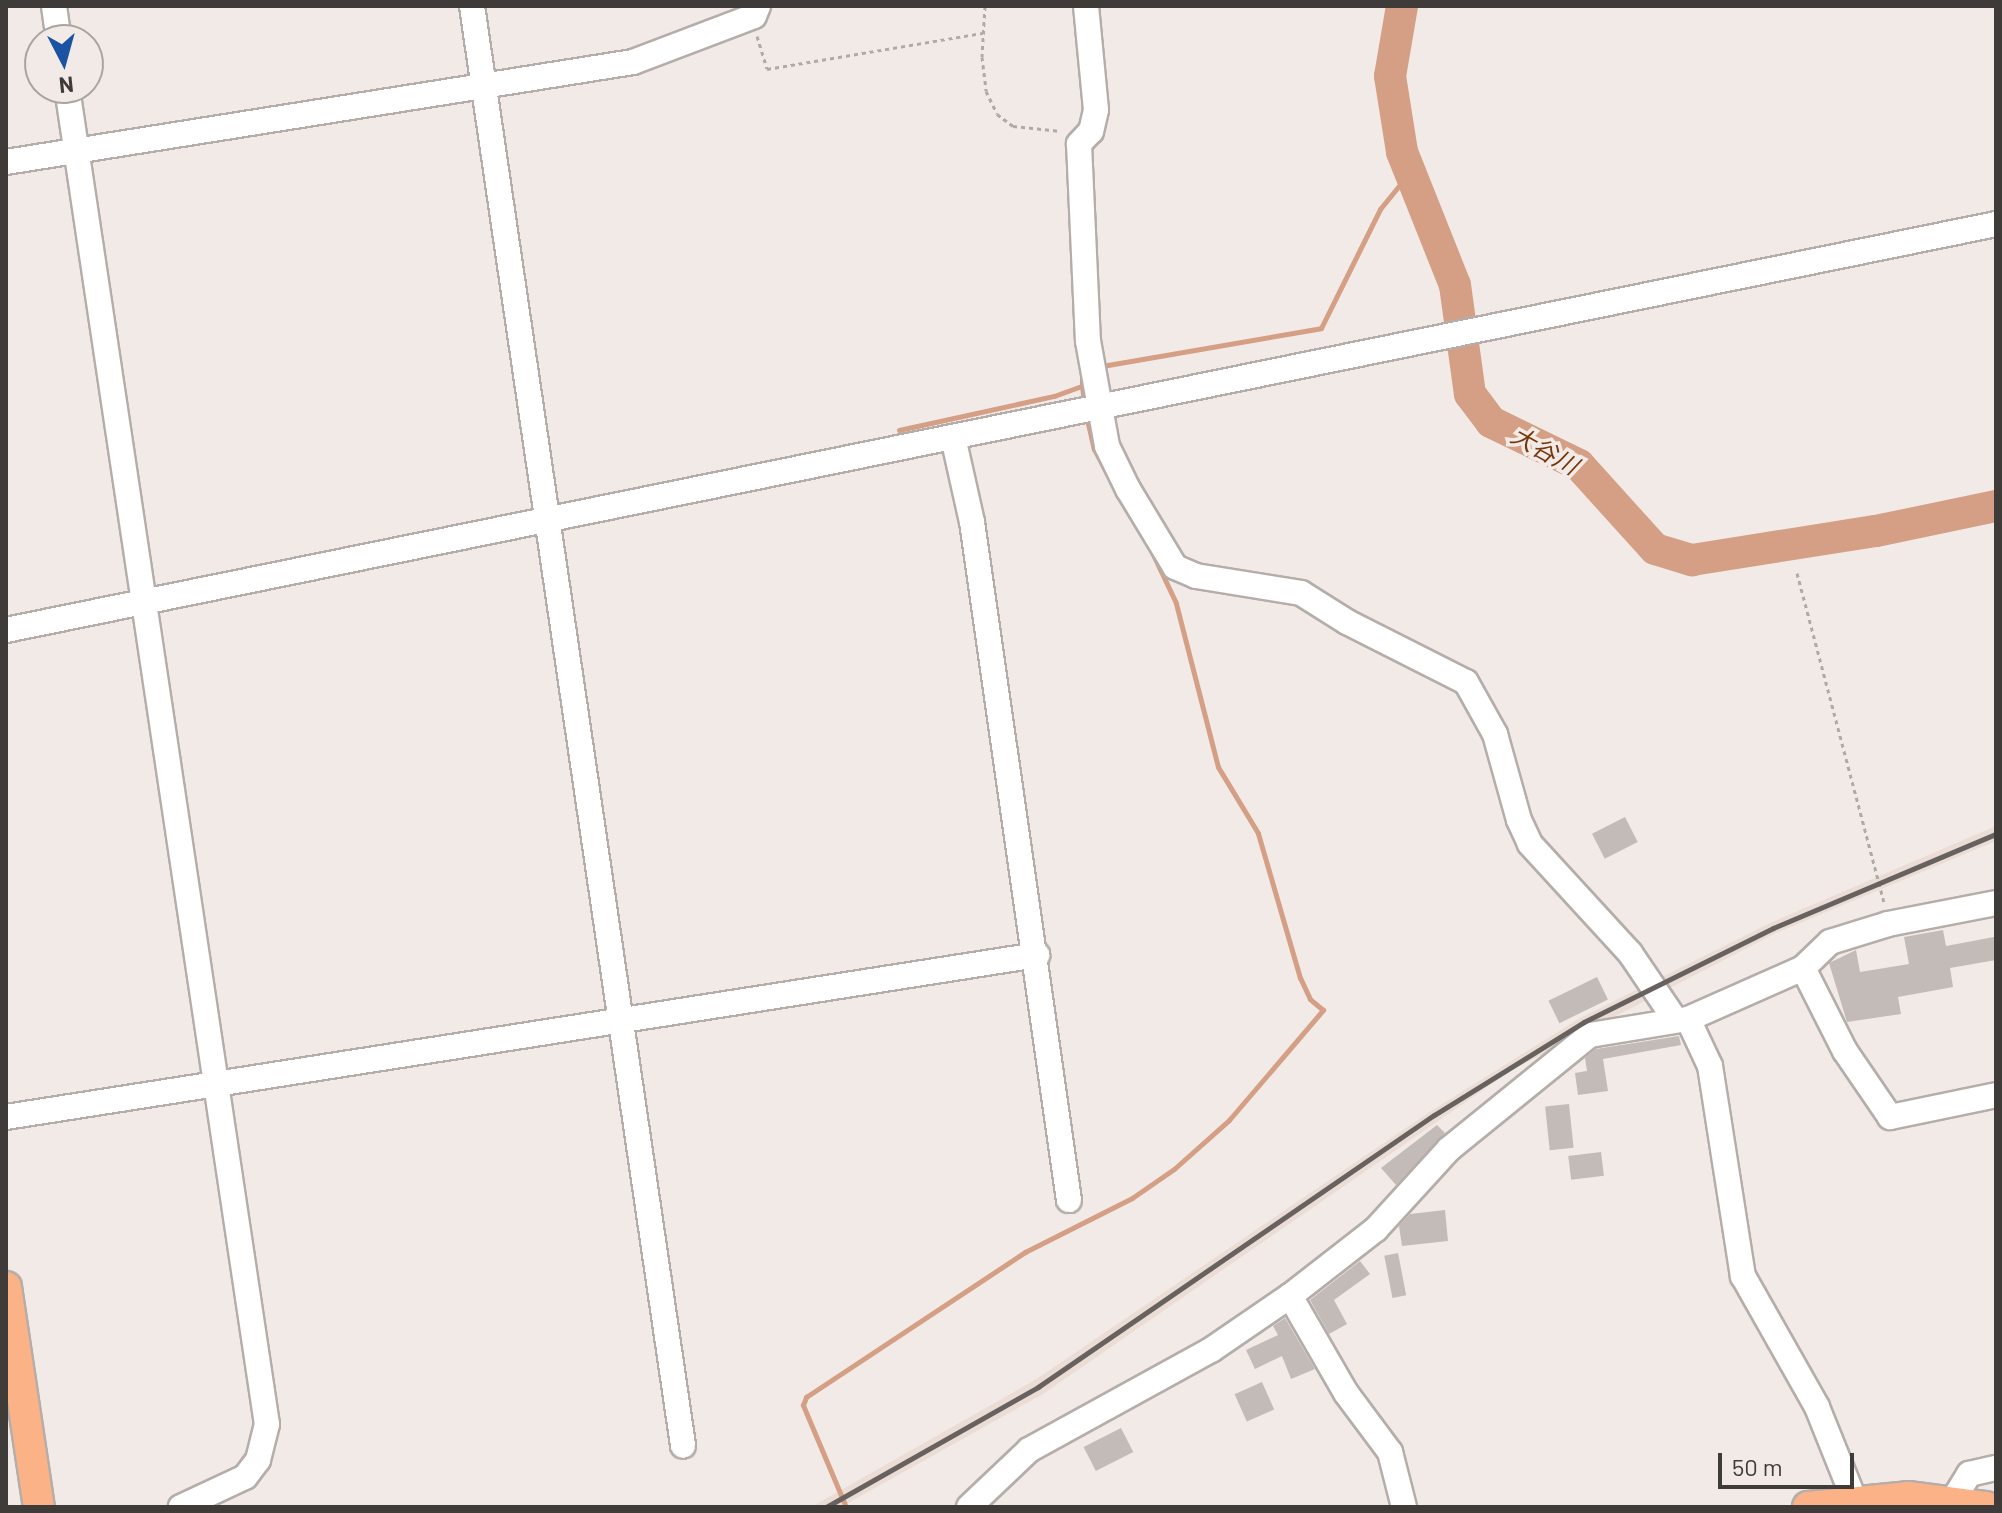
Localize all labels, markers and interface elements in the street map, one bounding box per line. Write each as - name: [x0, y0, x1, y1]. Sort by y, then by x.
- north arrow: [24, 24, 104, 104]
- text: N: [58, 72, 75, 100]
- water label: 大谷川: [1507, 420, 1583, 480]
- scale bar: [1722, 1437, 1858, 1487]
- text: 50 m: [1732, 1452, 1783, 1481]

